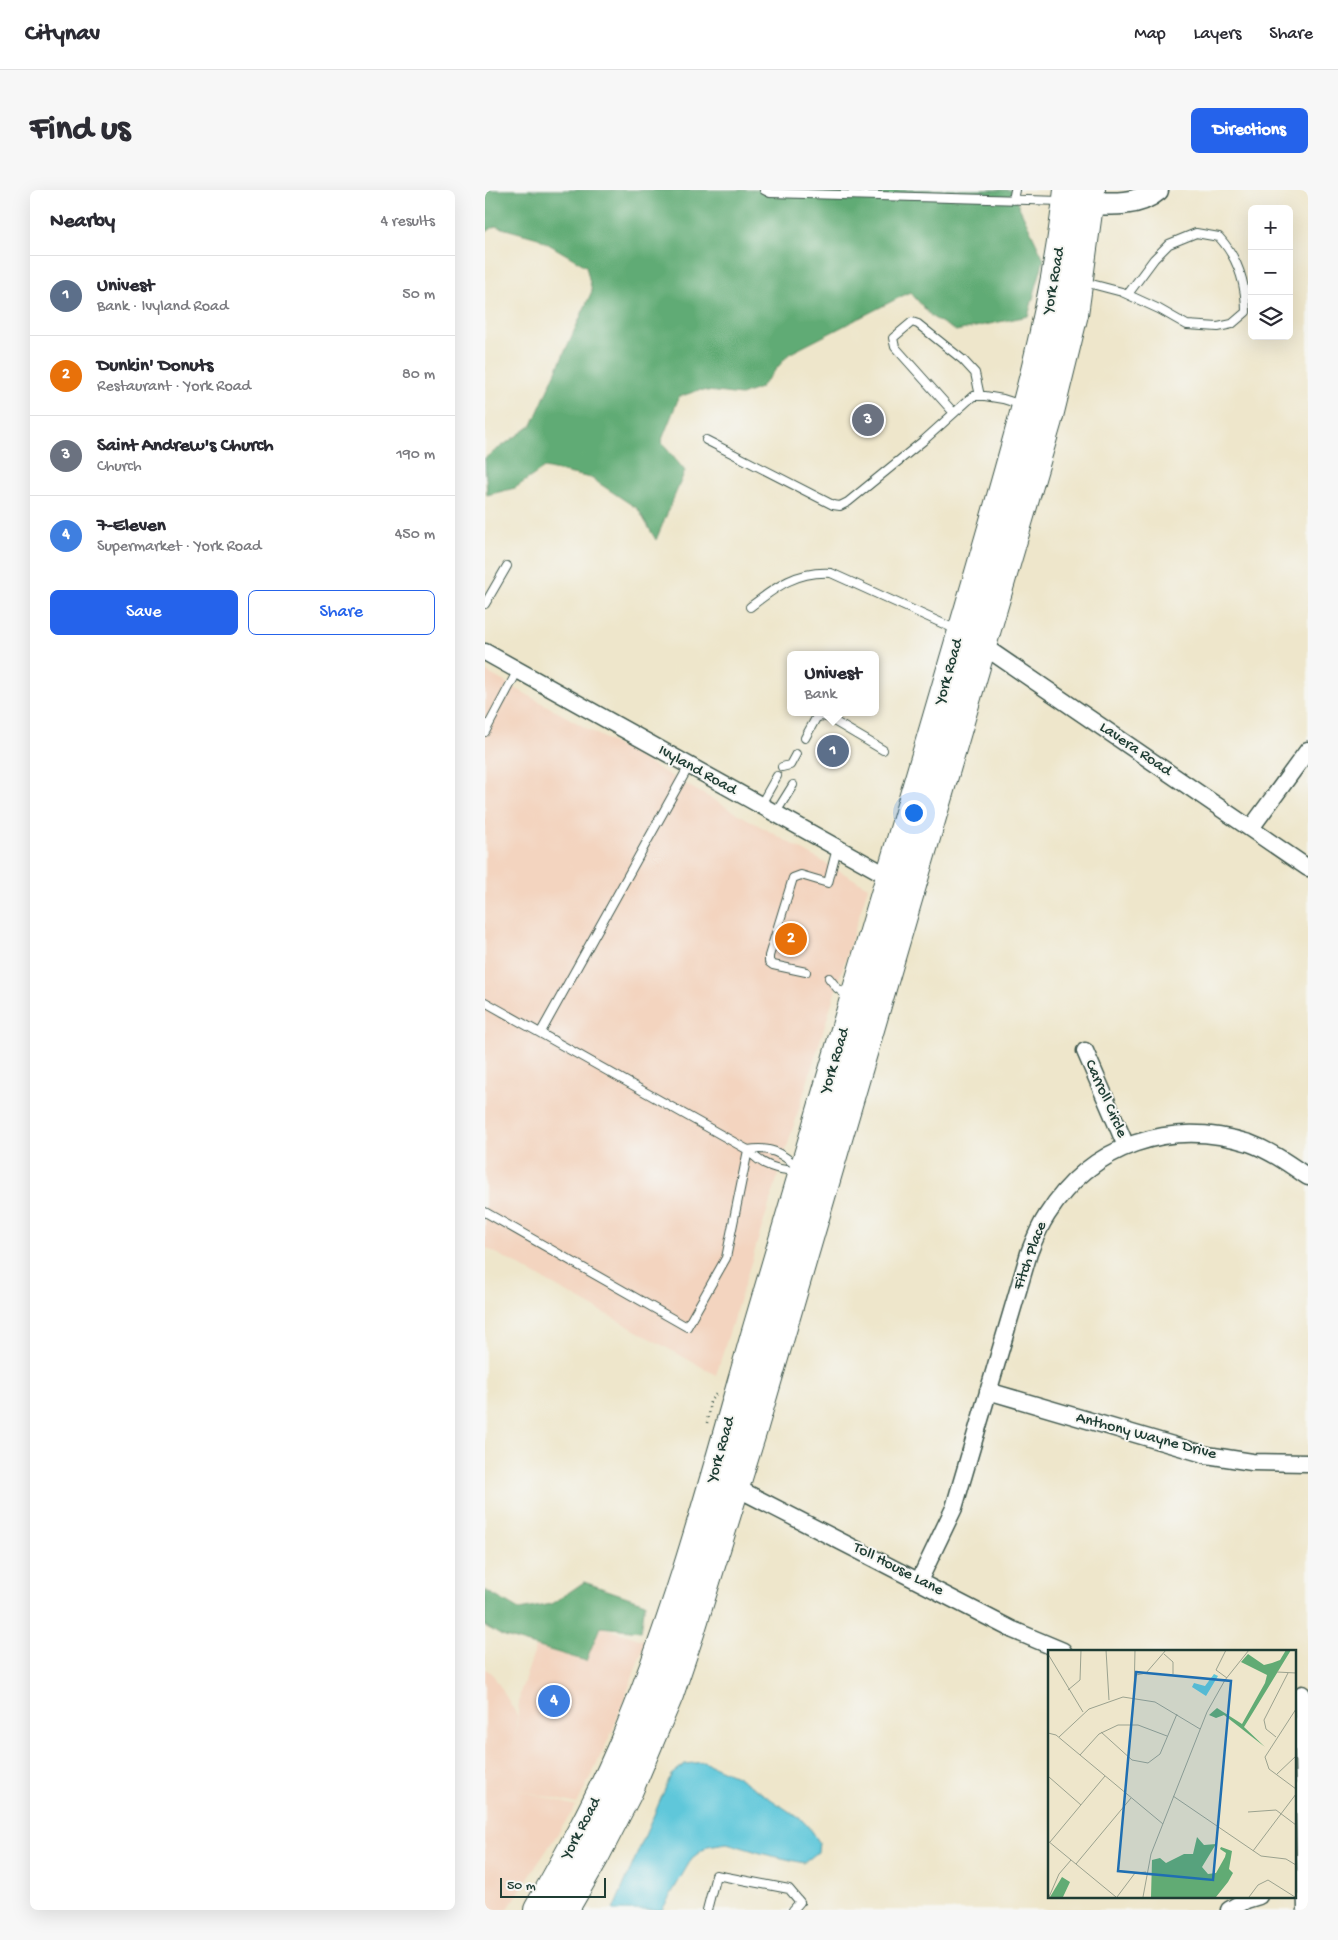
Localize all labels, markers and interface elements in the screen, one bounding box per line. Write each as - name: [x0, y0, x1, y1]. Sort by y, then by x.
- text: Citynav: [25, 20, 100, 49]
- text: Map: [1134, 24, 1166, 45]
- text: Layers: [1194, 24, 1241, 45]
- text: Share: [1269, 24, 1313, 45]
- button: Directions: [1191, 108, 1308, 153]
- text: Find us: [30, 110, 130, 151]
- map controls: [1248, 205, 1293, 340]
- button: +: [1248, 205, 1293, 250]
- text: Nearby: [50, 210, 115, 235]
- text: 4 results: [380, 213, 435, 232]
- street label: York Road: [1039, 245, 1070, 318]
- button: −: [1248, 250, 1293, 295]
- text: Univest: [97, 275, 154, 298]
- text: 1: [63, 286, 69, 305]
- text: 50 m: [402, 286, 435, 305]
- button: layers: [1248, 295, 1293, 340]
- text: Bank · Ivyland Road: [97, 298, 228, 317]
- text: Dunkin' Donuts: [97, 355, 213, 378]
- text: 2: [62, 366, 70, 385]
- text: 80 m: [402, 366, 435, 385]
- text: Restaurant · York Road: [97, 378, 251, 397]
- pin: 3: [852, 401, 884, 439]
- text: Saint Andrew's Church: [97, 435, 274, 458]
- text: 3: [62, 446, 70, 465]
- text: 190 m: [396, 446, 435, 465]
- text: Church: [97, 458, 141, 477]
- text: 7-Eleven: [97, 515, 166, 538]
- text: 4: [62, 526, 70, 545]
- text: 450 m: [395, 526, 435, 545]
- text: Supermarket · York Road: [97, 538, 261, 557]
- button: Save: [50, 590, 238, 635]
- button: Share: [248, 590, 435, 635]
- street label: York Road: [931, 635, 969, 709]
- popup: [787, 651, 879, 716]
- text: Univest: [804, 663, 862, 686]
- text: Bank: [804, 686, 836, 705]
- street label: Lavera Road: [1095, 719, 1176, 782]
- pin: 1: [817, 732, 849, 770]
- street label: Ivyland Road: [654, 742, 741, 801]
- your location: [901, 800, 927, 826]
- pin: 2: [775, 920, 807, 958]
- street label: York Road: [816, 1025, 855, 1098]
- street label: Carroll Circle: [1079, 1057, 1131, 1141]
- street label: Fitch Place: [1010, 1219, 1052, 1294]
- street label: Anthony Wayne Drive: [1074, 1409, 1219, 1465]
- street label: York Road: [703, 1413, 741, 1487]
- street label: Toll House Lane: [849, 1539, 947, 1601]
- inset map: [1048, 1650, 1296, 1898]
- pin: 4: [538, 1682, 570, 1720]
- street label: York Road: [557, 1793, 607, 1865]
- scale bar: [500, 1875, 606, 1898]
- text: 50 m: [507, 1878, 536, 1895]

